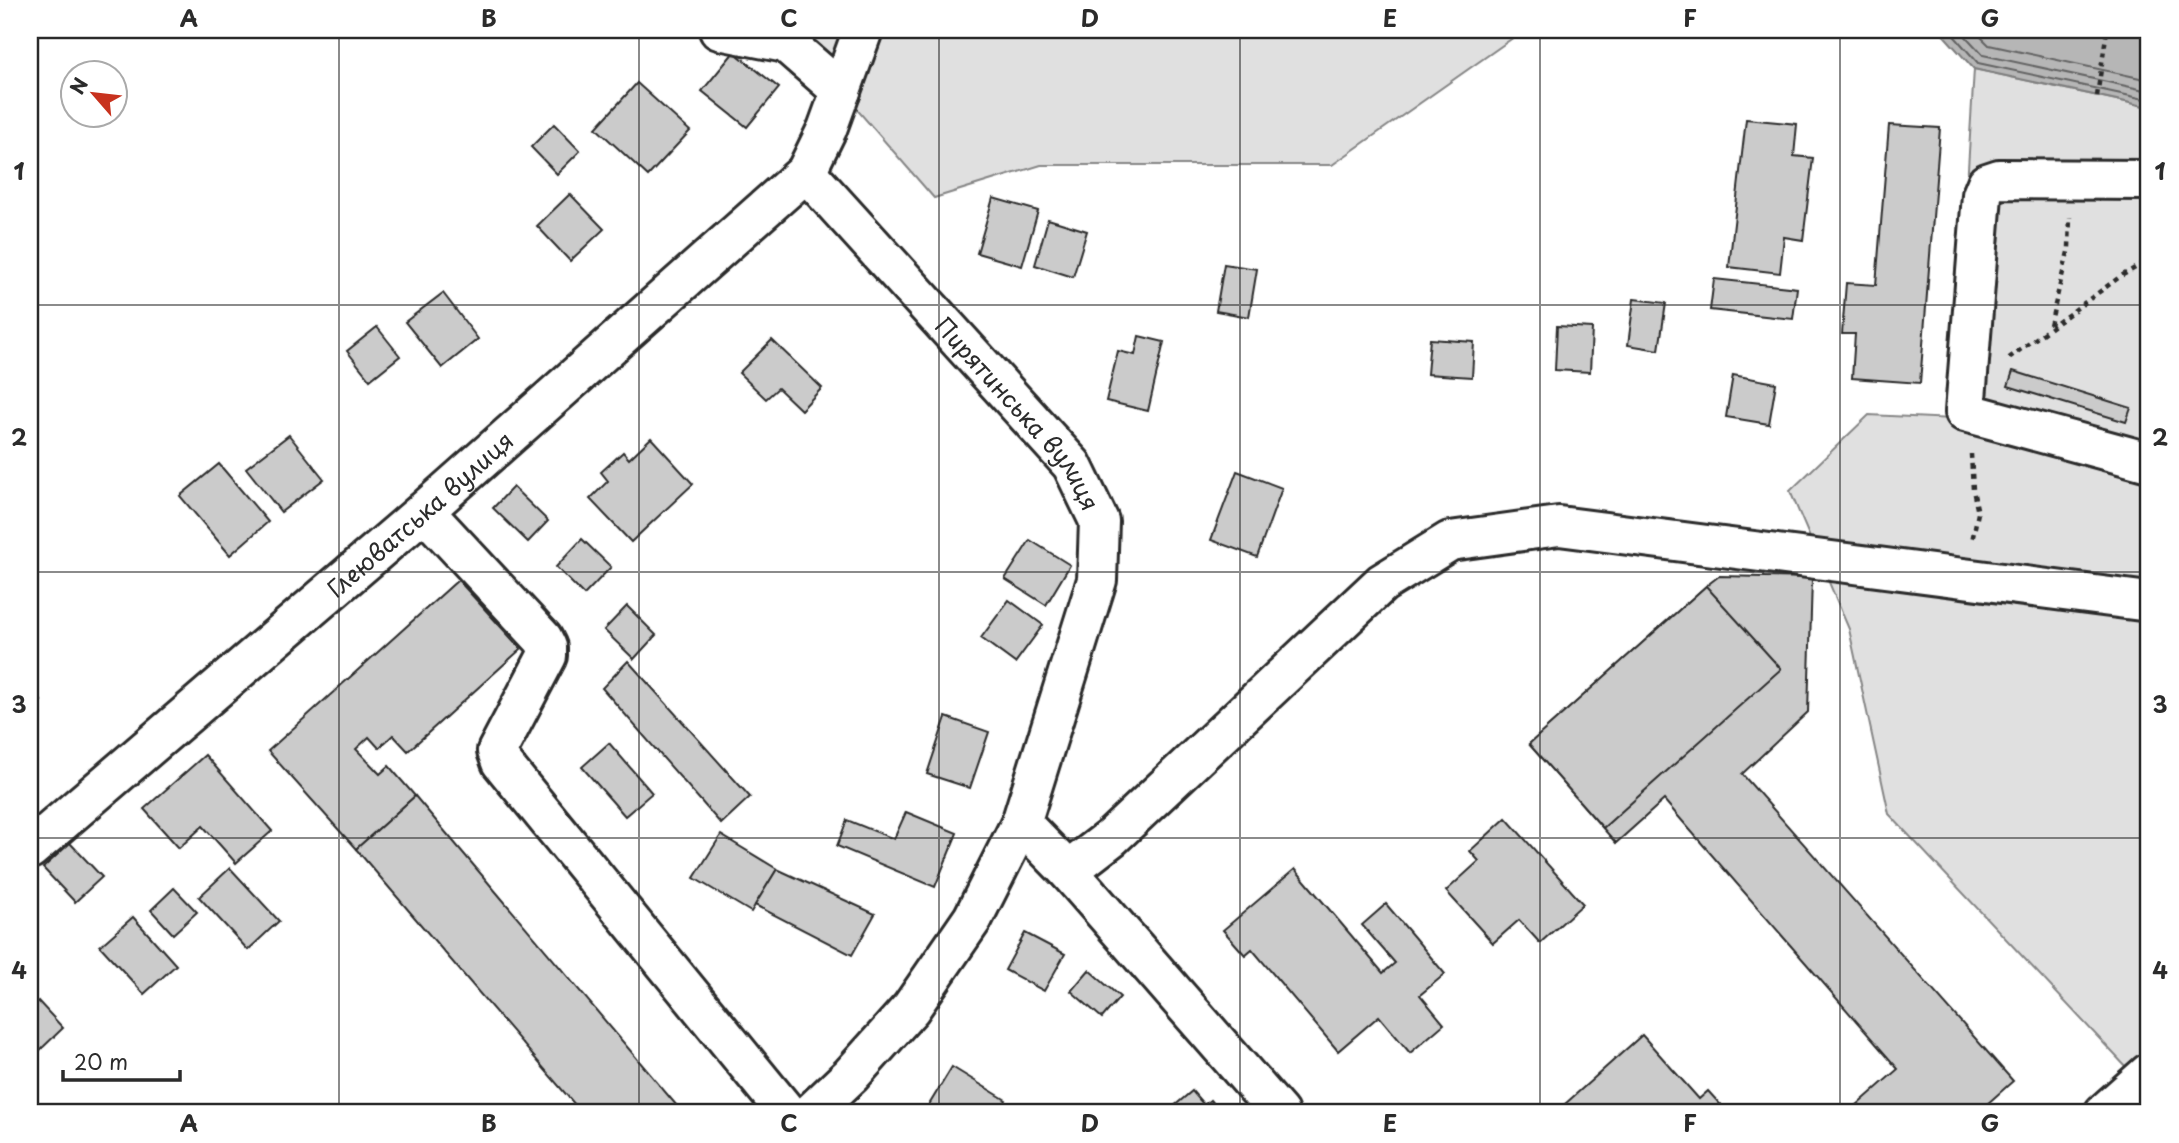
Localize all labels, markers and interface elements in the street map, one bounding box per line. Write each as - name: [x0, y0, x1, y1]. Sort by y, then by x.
- text: A: [180, 0, 198, 35]
- text: B: [481, 0, 497, 35]
- text: C: [780, 0, 798, 35]
- text: D: [1081, 0, 1099, 35]
- text: E: [1383, 0, 1397, 35]
- text: F: [1683, 0, 1697, 35]
- text: G: [1981, 0, 1999, 35]
- north arrow: [60, 60, 130, 130]
- text: N: [62, 72, 94, 99]
- text: 1: [14, 153, 25, 188]
- text: 1: [2155, 153, 2166, 188]
- street label: Пирятинська вулиця: [927, 308, 1109, 516]
- text: 2: [11, 419, 27, 454]
- text: 2: [2152, 419, 2168, 454]
- street label: Глеюватська вулиця: [318, 422, 521, 605]
- text: 3: [11, 686, 27, 721]
- text: 3: [2152, 686, 2168, 721]
- text: 4: [11, 952, 27, 987]
- text: 4: [2152, 952, 2168, 987]
- scale bar: [63, 1038, 180, 1082]
- text: 20 m: [74, 1045, 128, 1077]
- text: A: [180, 1105, 198, 1140]
- text: B: [481, 1105, 497, 1140]
- text: C: [780, 1105, 798, 1140]
- text: D: [1081, 1105, 1099, 1140]
- text: E: [1383, 1105, 1397, 1140]
- text: F: [1683, 1105, 1697, 1140]
- text: G: [1981, 1105, 1999, 1140]

